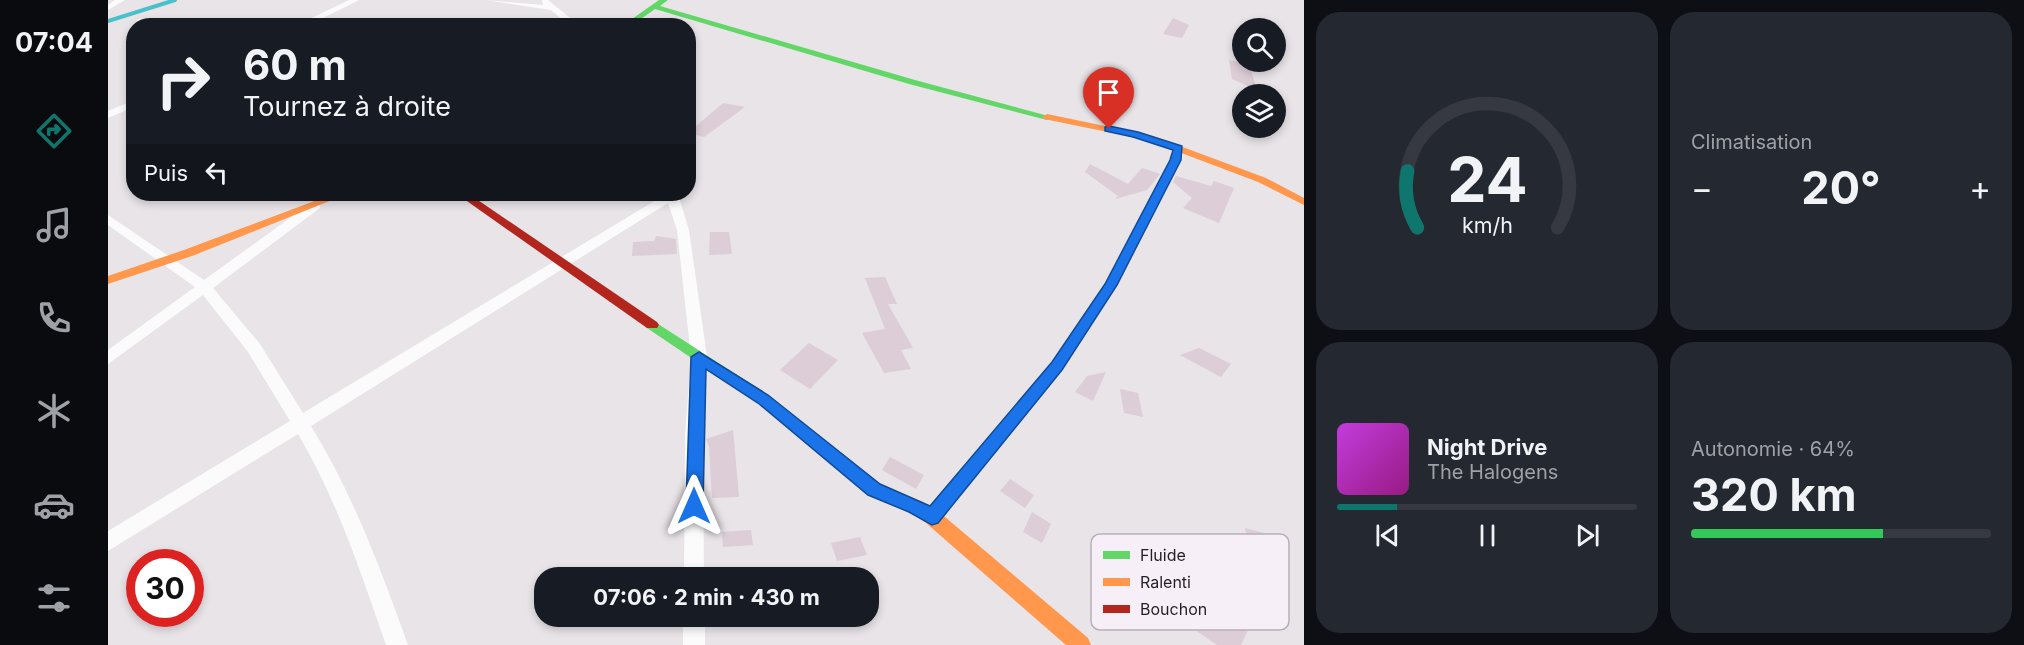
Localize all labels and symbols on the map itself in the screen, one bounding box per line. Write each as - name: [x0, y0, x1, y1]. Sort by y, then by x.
- pin: [1083, 67, 1134, 129]
- position arrow: [662, 474, 726, 538]
- legend: [1091, 534, 1289, 630]
- text: Fluide: [1140, 545, 1186, 565]
- speed limit sign: 30: [126, 549, 204, 627]
- text: Ralenti: [1140, 572, 1191, 592]
- text: Bouchon: [1140, 599, 1207, 619]

